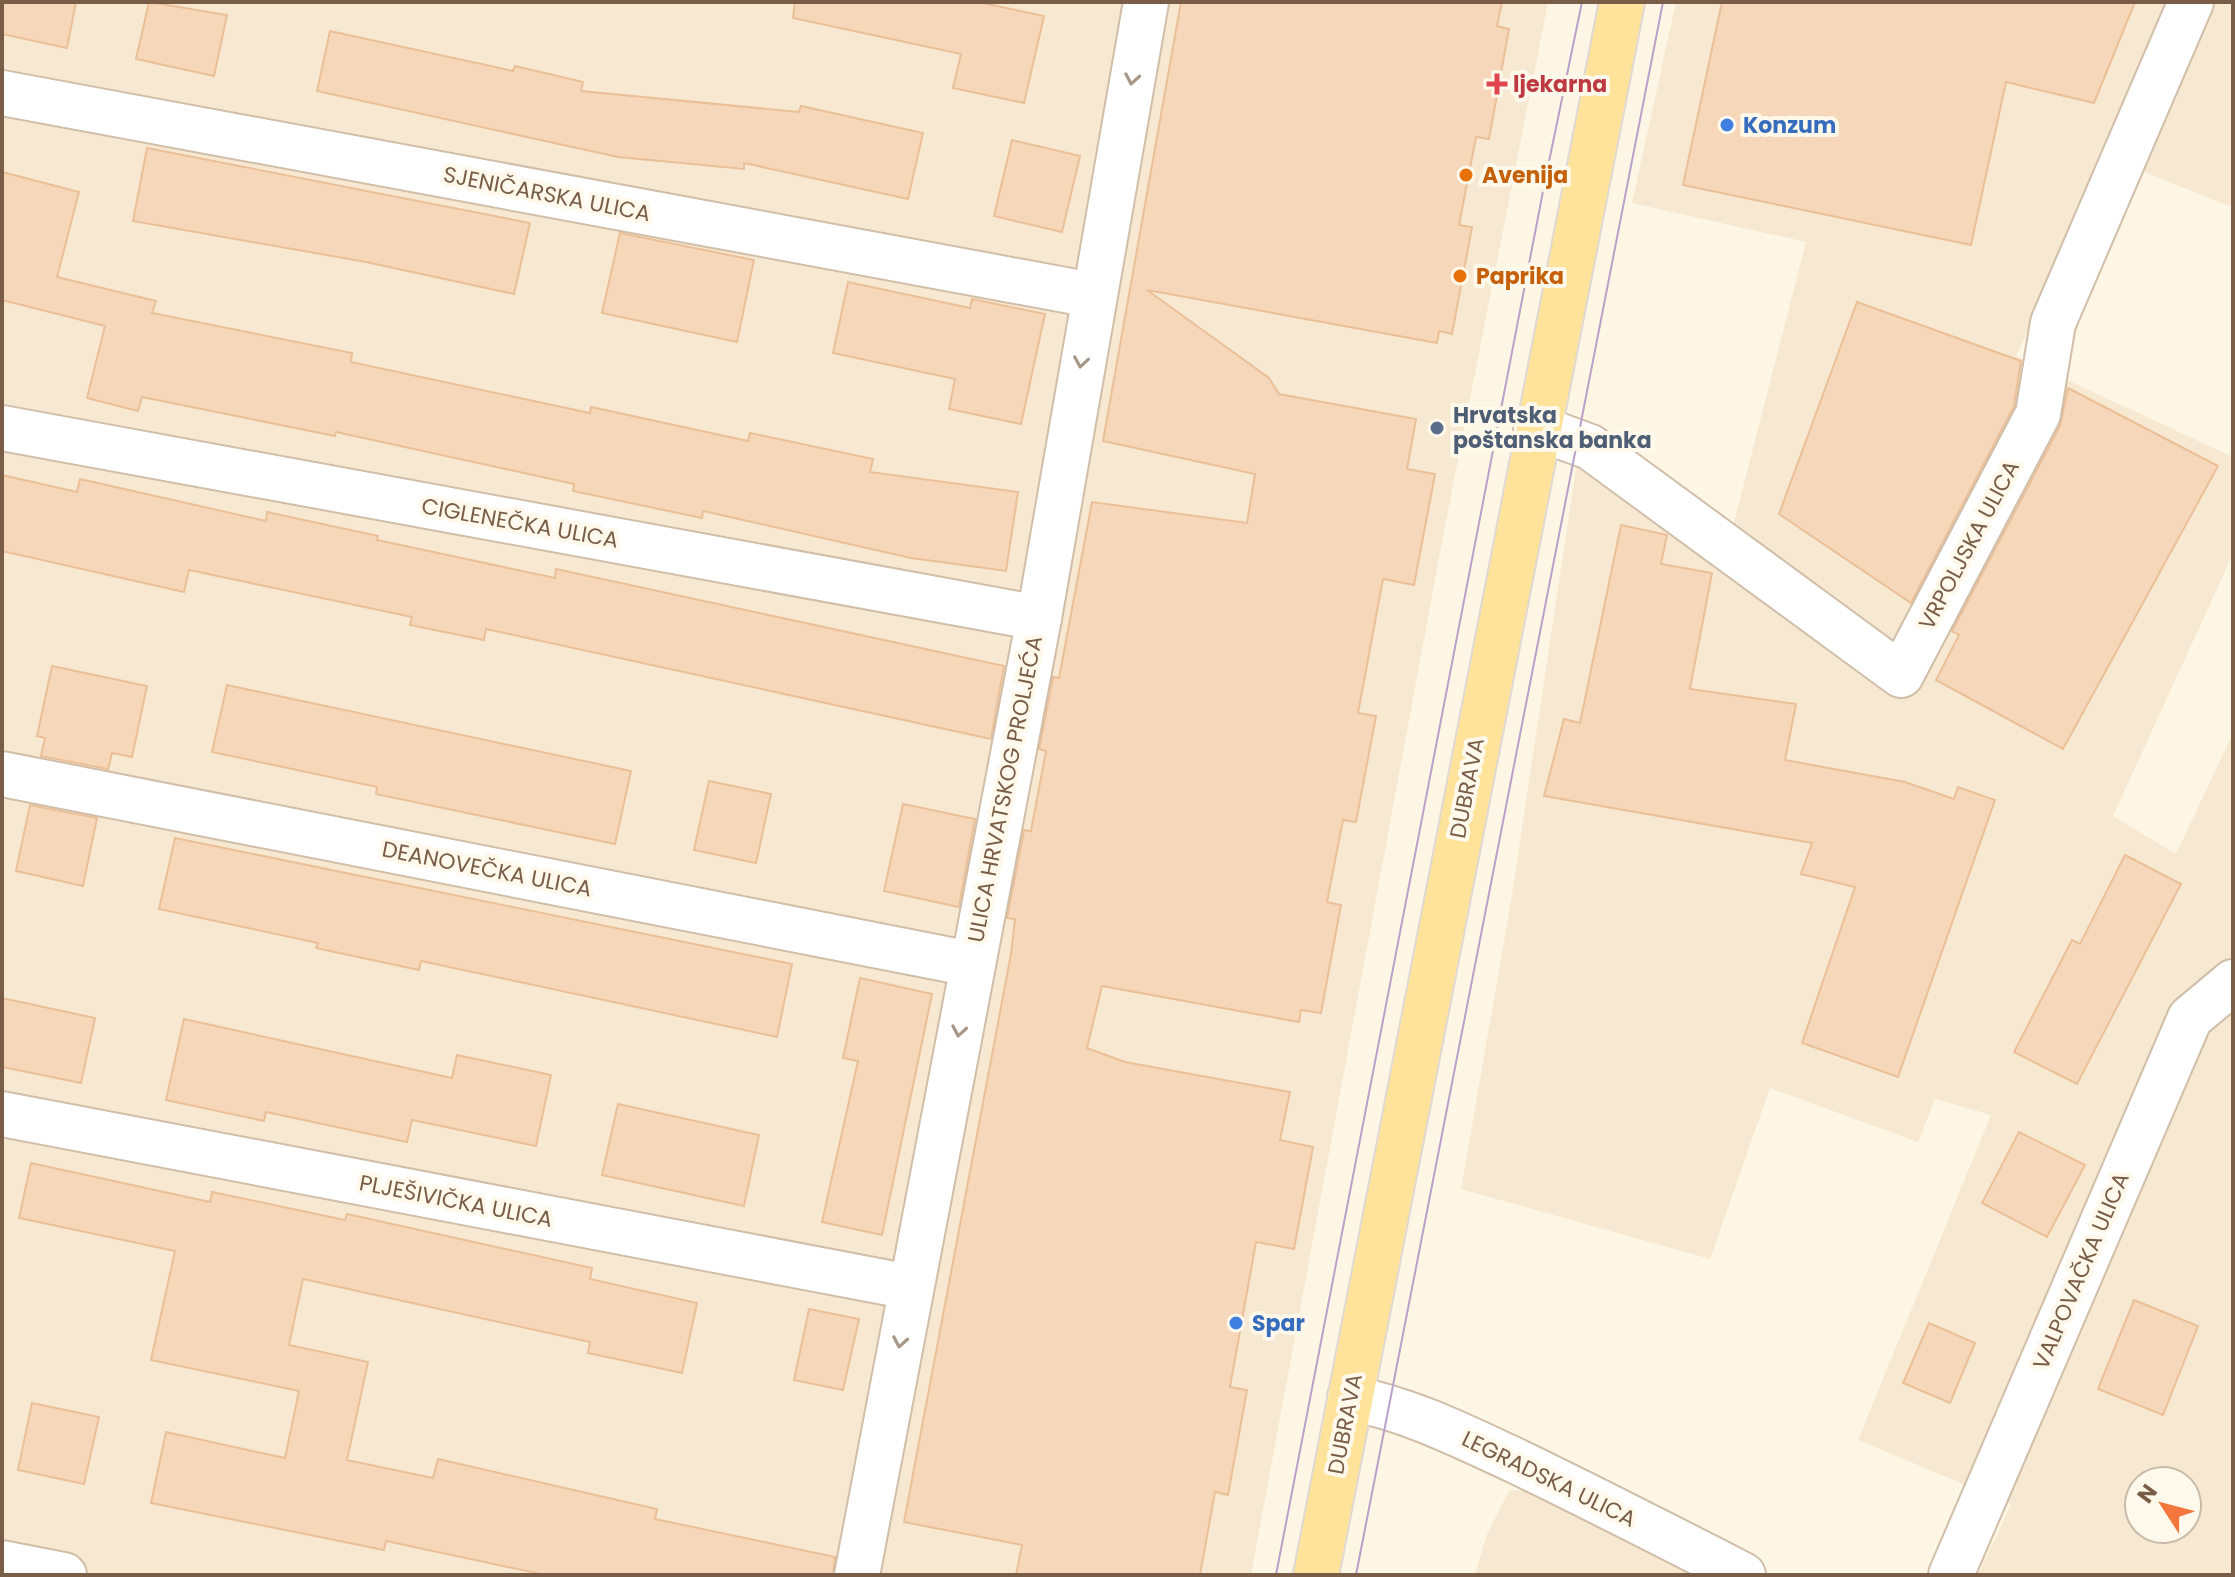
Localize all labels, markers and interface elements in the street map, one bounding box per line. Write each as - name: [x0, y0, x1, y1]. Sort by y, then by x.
- place label: ljekarna: [1513, 69, 1607, 100]
- one-way arrow: [1124, 72, 1141, 85]
- marker: ljekarna: [1488, 75, 1506, 93]
- place label: Konzum: [1743, 110, 1836, 141]
- marker: Konzum: [1718, 116, 1736, 134]
- street label: SJENIČARSKA ULICA: [441, 159, 653, 229]
- place label: Avenija: [1482, 160, 1568, 191]
- marker: Avenija: [1457, 166, 1475, 184]
- place label: Paprika: [1476, 261, 1564, 292]
- marker: Paprika: [1451, 267, 1469, 285]
- one-way arrow: [1073, 355, 1090, 369]
- place label: Hrvatska poštanska banka: [1453, 400, 1652, 456]
- marker: Hrvatska poštanska banka: [1428, 419, 1446, 437]
- street label: VRPOLJSKA ULICA: [1911, 455, 2027, 635]
- street label: CIGLENEČKA ULICA: [419, 490, 621, 556]
- street label: ULICA HRVATSKOG PROLJEĆA: [960, 633, 1050, 945]
- street label: DUBRAVA: [1442, 735, 1492, 841]
- street label: DEANOVEČKA ULICA: [379, 833, 595, 905]
- one-way arrow: [952, 1024, 969, 1038]
- street label: PLJEŠIVIČKA ULICA: [357, 1167, 555, 1235]
- street label: VALPOVAČKA ULICA: [2025, 1168, 2137, 1374]
- place label: Spar: [1252, 1308, 1305, 1339]
- marker: Spar: [1227, 1314, 1245, 1332]
- one-way arrow: [893, 1335, 910, 1348]
- street label: DUBRAVA: [1320, 1371, 1370, 1477]
- street label: LEGRADSKA ULICA: [1457, 1423, 1641, 1535]
- north arrow: [2123, 1465, 2203, 1545]
- text: N: [2130, 1478, 2165, 1509]

